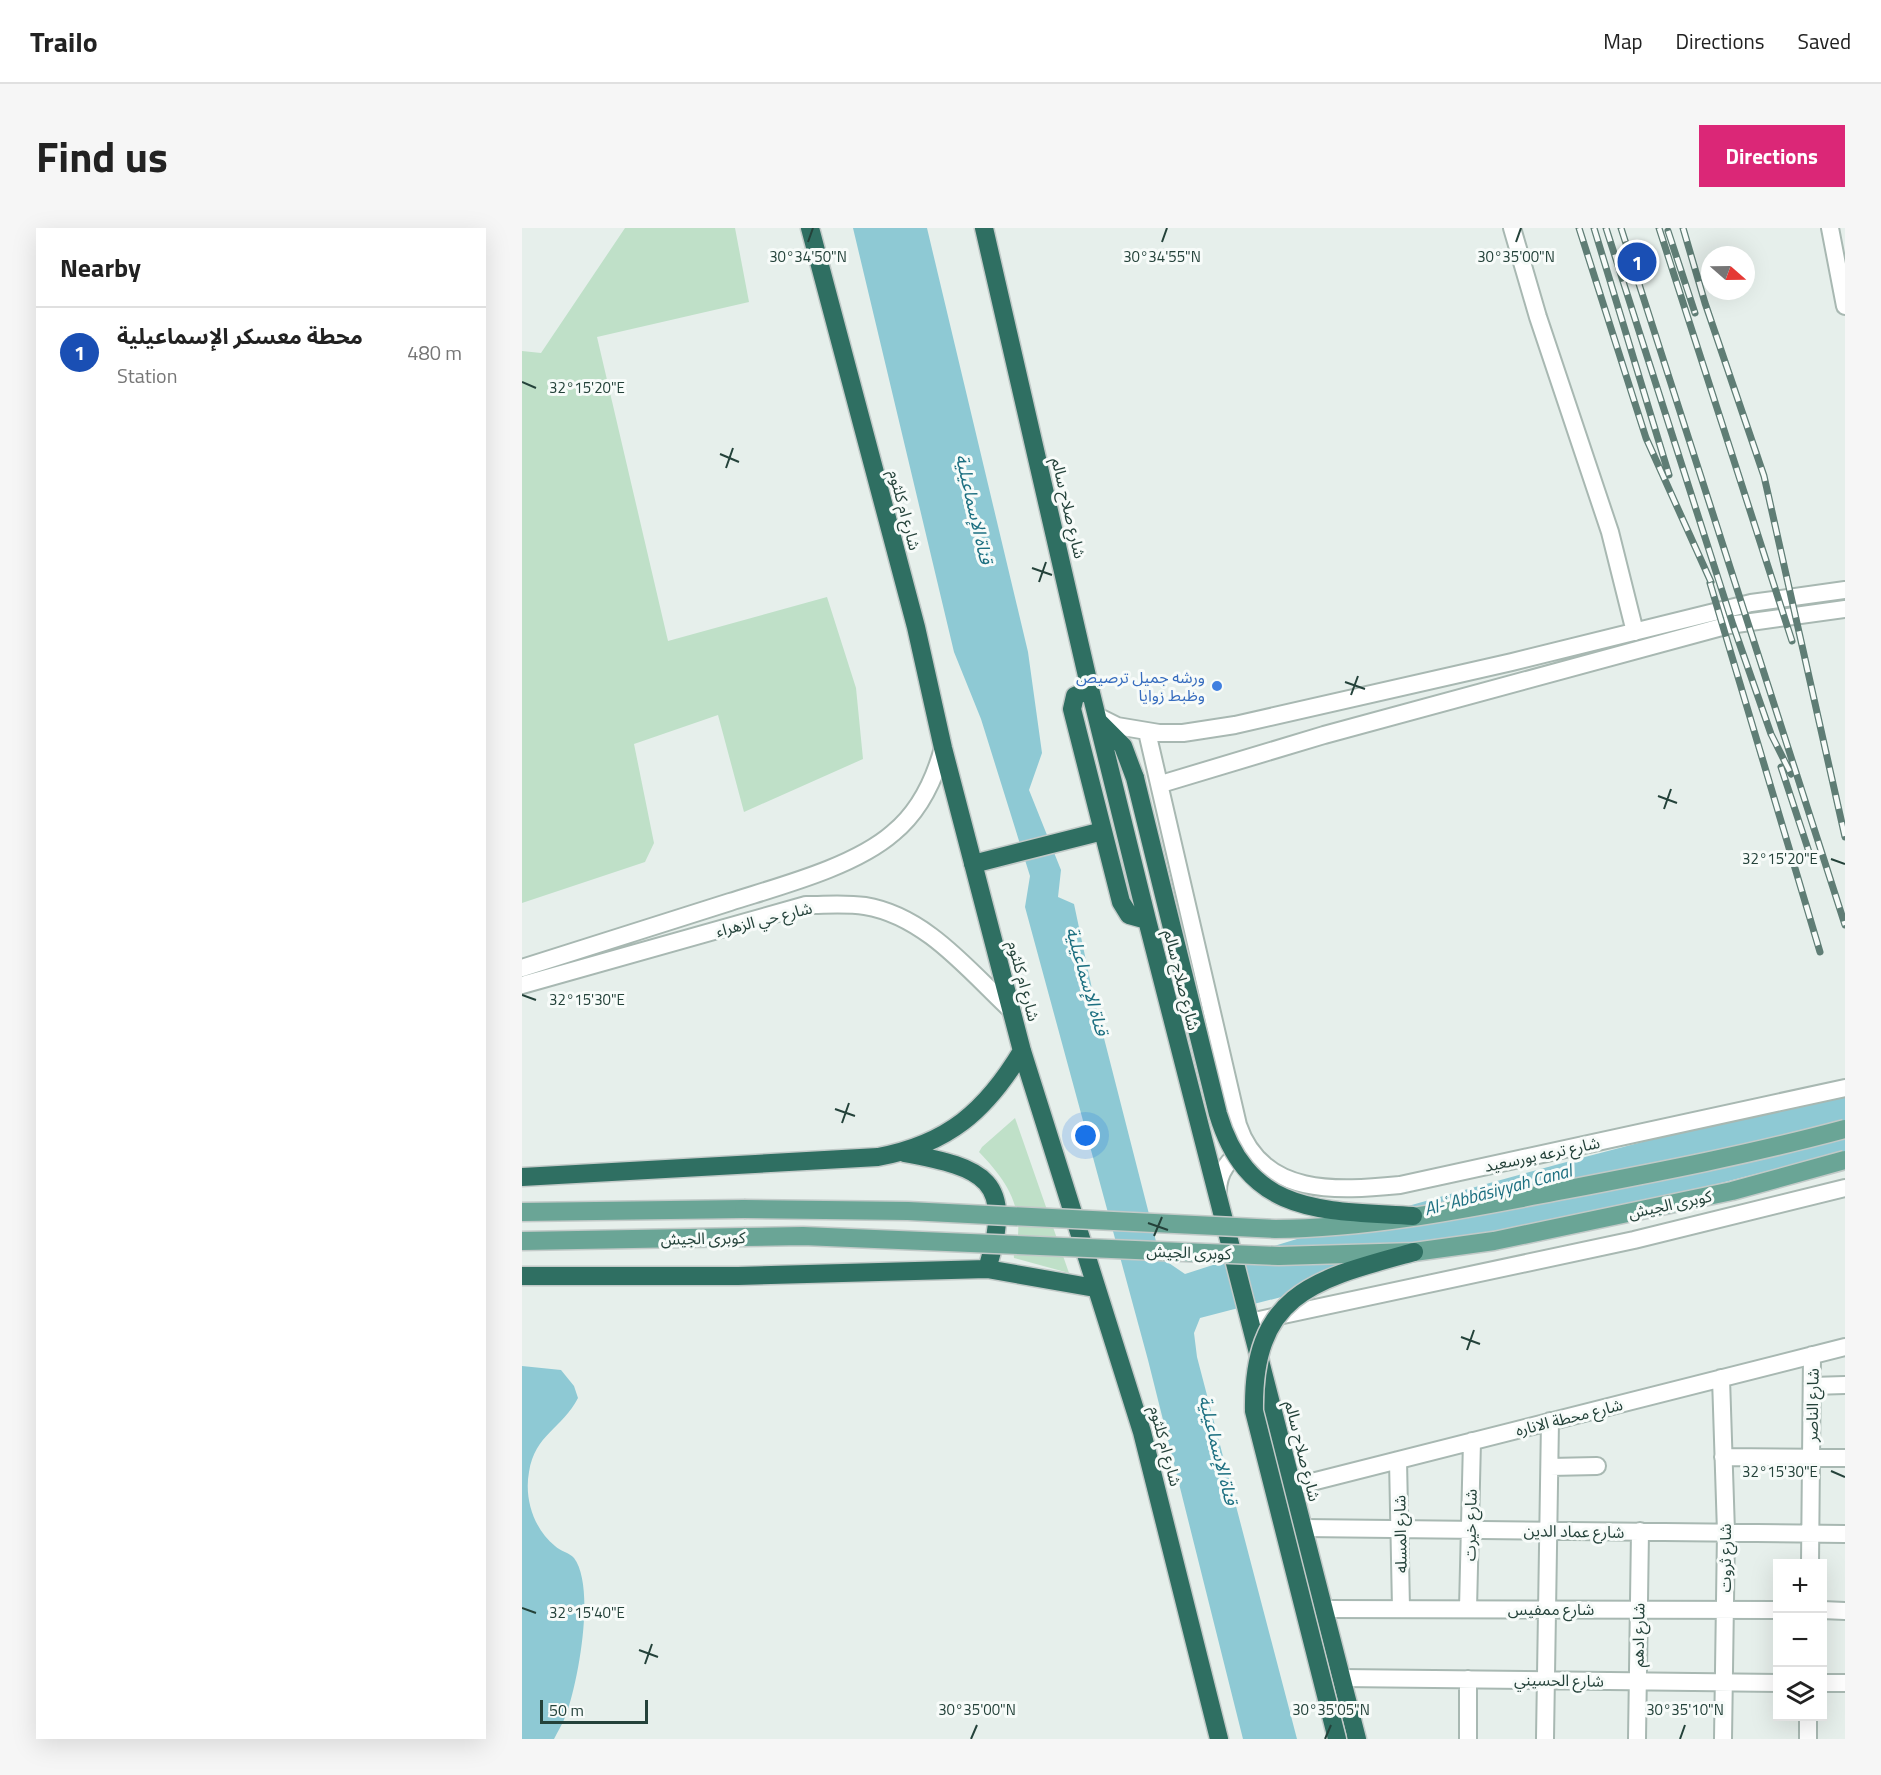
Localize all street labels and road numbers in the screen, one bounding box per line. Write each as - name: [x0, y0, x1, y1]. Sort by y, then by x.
- street label: شارع صلاح سالم: [1045, 455, 1092, 561]
- street label: شارع ام كلثوم: [882, 467, 927, 553]
- street label: شارع حي الزهراء: [713, 895, 815, 944]
- street label: شارع صلاح سالم: [1157, 927, 1206, 1033]
- street label: شارع ام كلثوم: [1001, 938, 1046, 1024]
- street label: شارع ترعه بورسعيد: [1482, 1130, 1602, 1179]
- street label: كوبرى الجيش: [1626, 1183, 1714, 1225]
- street label: كوبرى الجيش: [660, 1225, 746, 1251]
- street label: كوبرى الجيش: [1146, 1239, 1232, 1265]
- street label: شارع الناصر: [1799, 1368, 1826, 1443]
- street label: شارع محطة الاناره: [1513, 1392, 1625, 1443]
- street label: شارع صلاح سالم: [1278, 1398, 1327, 1504]
- street label: شارع ام كلثوم: [1143, 1403, 1188, 1489]
- street label: شارع خيرت: [1457, 1489, 1484, 1561]
- street label: شارع المسله: [1387, 1495, 1414, 1573]
- street label: شارع عماد الدين: [1523, 1518, 1625, 1545]
- street label: شارع ثروت: [1713, 1524, 1738, 1592]
- street label: شارع ممفيس: [1508, 1597, 1594, 1622]
- street label: شارع ادهم: [1625, 1603, 1652, 1667]
- street label: شارع الحسيني: [1514, 1667, 1604, 1694]

